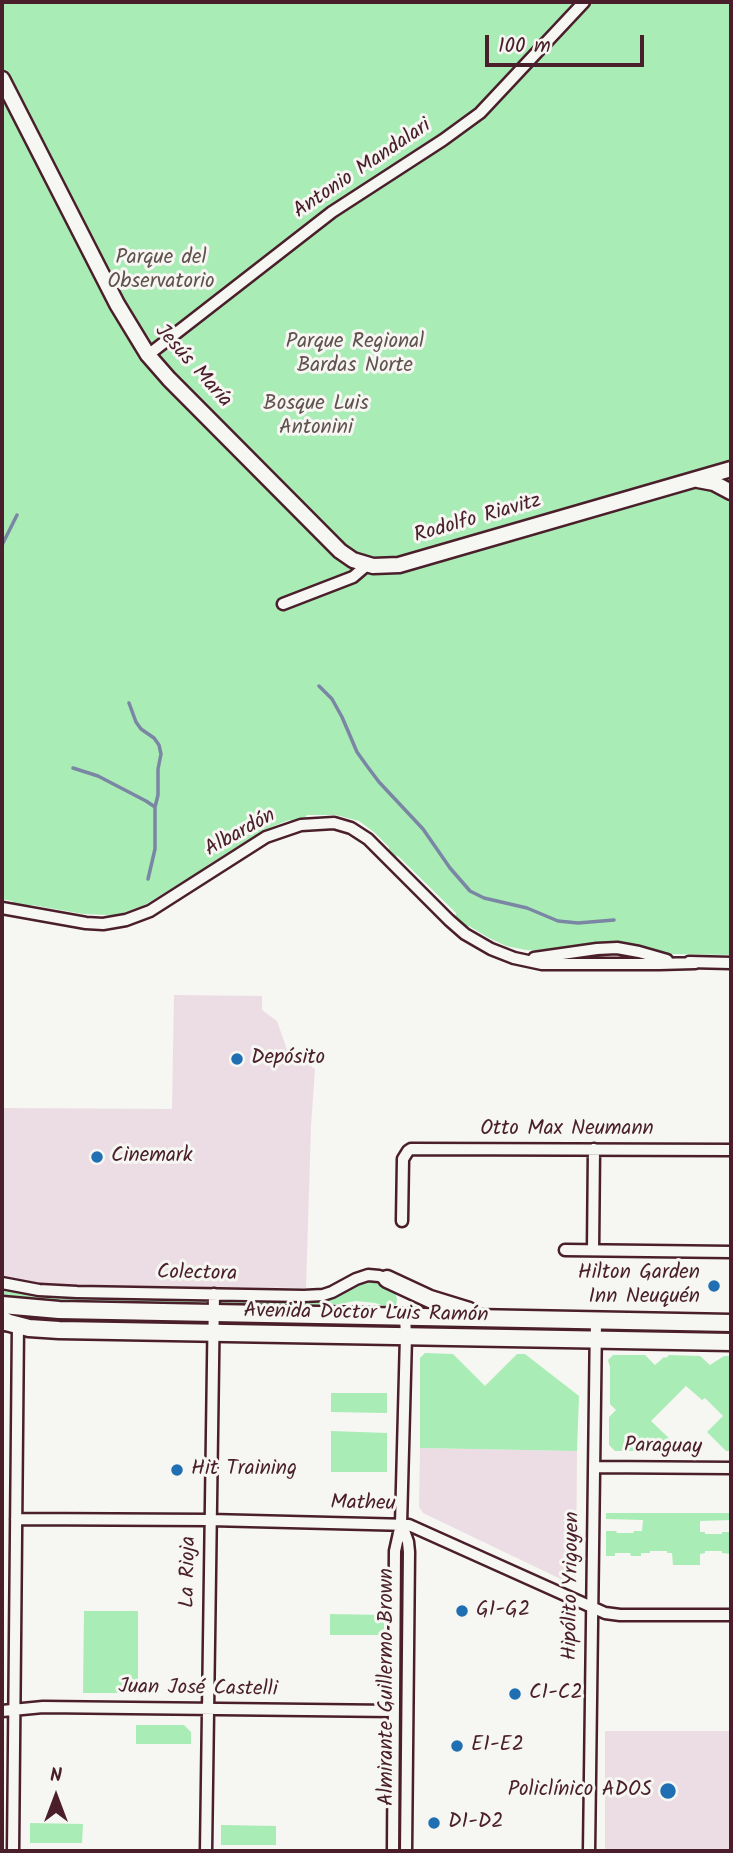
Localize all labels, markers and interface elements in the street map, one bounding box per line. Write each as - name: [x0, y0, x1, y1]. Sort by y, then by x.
- scale bar: [488, 21, 647, 65]
- text: 100 m: [498, 30, 551, 63]
- street label: Antonio Mandalari: [289, 115, 437, 225]
- park label: Parque del Observatorio: [107, 246, 215, 296]
- street label: Jesús María: [148, 320, 236, 414]
- park label: Parque Regional Bardas Norte: [286, 330, 424, 380]
- park label: Bosque Luis Antonini: [263, 392, 369, 442]
- street label: Rodolfo Riavitz: [412, 490, 544, 550]
- street label: Albardón: [201, 804, 281, 864]
- place label: Depósito: [251, 1046, 325, 1072]
- marker: Depósito: [229, 1051, 245, 1067]
- street label: Otto Max Neumann: [480, 1117, 654, 1143]
- place label: Cinemark: [111, 1144, 193, 1170]
- marker: Cinemark: [89, 1149, 105, 1165]
- place label: Hilton Garden Inn Neuquén: [578, 1261, 700, 1311]
- street label: Colectora: [157, 1262, 237, 1288]
- marker: Hilton Garden Inn Neuquén: [706, 1278, 722, 1294]
- street label: Avenida Doctor Luis Ramón: [243, 1300, 489, 1330]
- street label: Paraguay: [624, 1435, 702, 1461]
- place label: Hit Training: [191, 1457, 297, 1483]
- marker: Hit Training: [169, 1462, 185, 1478]
- street label: Matheu: [330, 1492, 396, 1518]
- street label: Hipólito Yrigoyen: [559, 1511, 587, 1661]
- street label: La Rioja: [177, 1536, 203, 1608]
- street label: Almirante Guillermo Brown: [375, 1568, 401, 1806]
- place label: G1-G2: [476, 1598, 530, 1624]
- marker: G1-G2: [454, 1603, 470, 1619]
- street label: Juan José Castelli: [118, 1676, 278, 1704]
- place label: C1-C2: [529, 1681, 583, 1707]
- marker: C1-C2: [507, 1686, 523, 1702]
- place label: E1-E2: [471, 1733, 524, 1759]
- marker: E1-E2: [449, 1738, 465, 1754]
- text: N: [50, 1761, 62, 1791]
- north arrow: [21, 1762, 91, 1832]
- place label: Policlínico ADOS: [508, 1778, 652, 1804]
- marker: Policlínico ADOS: [658, 1781, 678, 1801]
- place label: D1-D2: [448, 1810, 504, 1836]
- marker: D1-D2: [426, 1815, 442, 1831]

